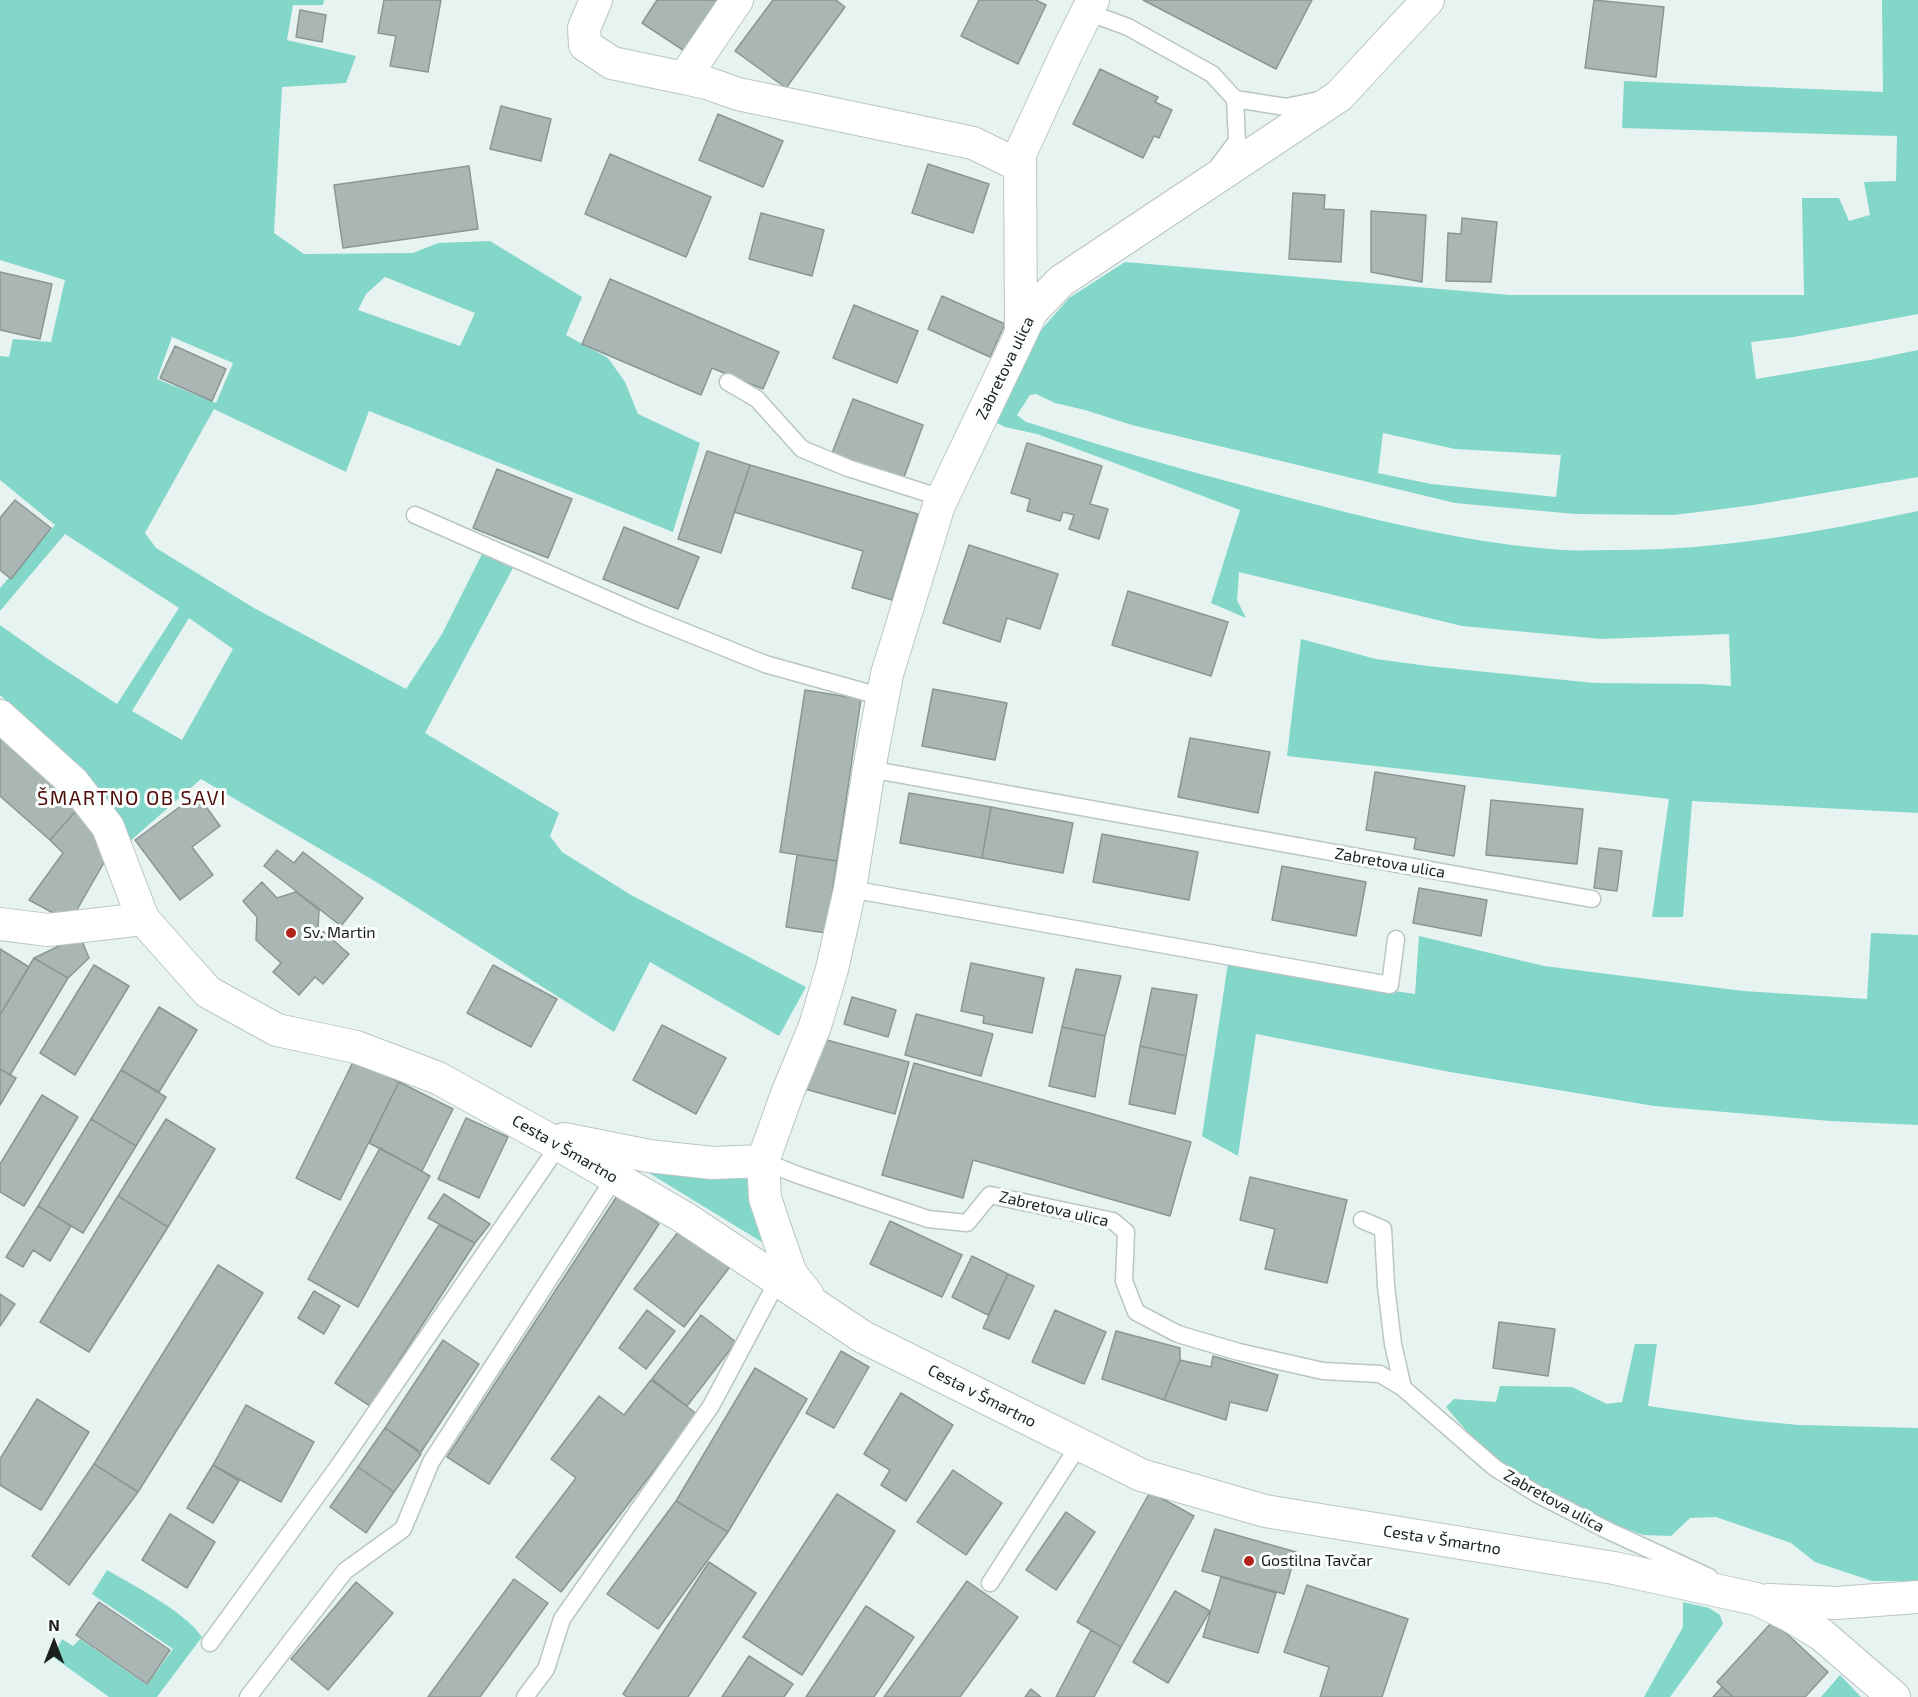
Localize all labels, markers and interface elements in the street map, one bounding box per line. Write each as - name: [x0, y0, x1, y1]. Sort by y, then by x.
- street label: Zabretova ulica: [972, 313, 1038, 423]
- district label: ŠMARTNO OB SAVI: [37, 786, 227, 810]
- street label: Zabretova ulica: [1333, 844, 1447, 882]
- place label: Sv. Martin: [303, 923, 376, 943]
- marker: Sv. Martin: [284, 926, 298, 940]
- street label: Cesta v Šmartno: [509, 1111, 621, 1187]
- street label: Zabretova ulica: [997, 1187, 1111, 1231]
- street label: Cesta v Šmartno: [925, 1360, 1039, 1432]
- street label: Zabretova ulica: [1500, 1465, 1608, 1537]
- street label: Cesta v Šmartno: [1382, 1521, 1502, 1559]
- place label: Gostilna Tavčar: [1261, 1551, 1373, 1571]
- marker: Gostilna Tavčar: [1242, 1554, 1256, 1568]
- north arrow: [24, 1613, 84, 1673]
- text: N: [48, 1615, 60, 1634]

